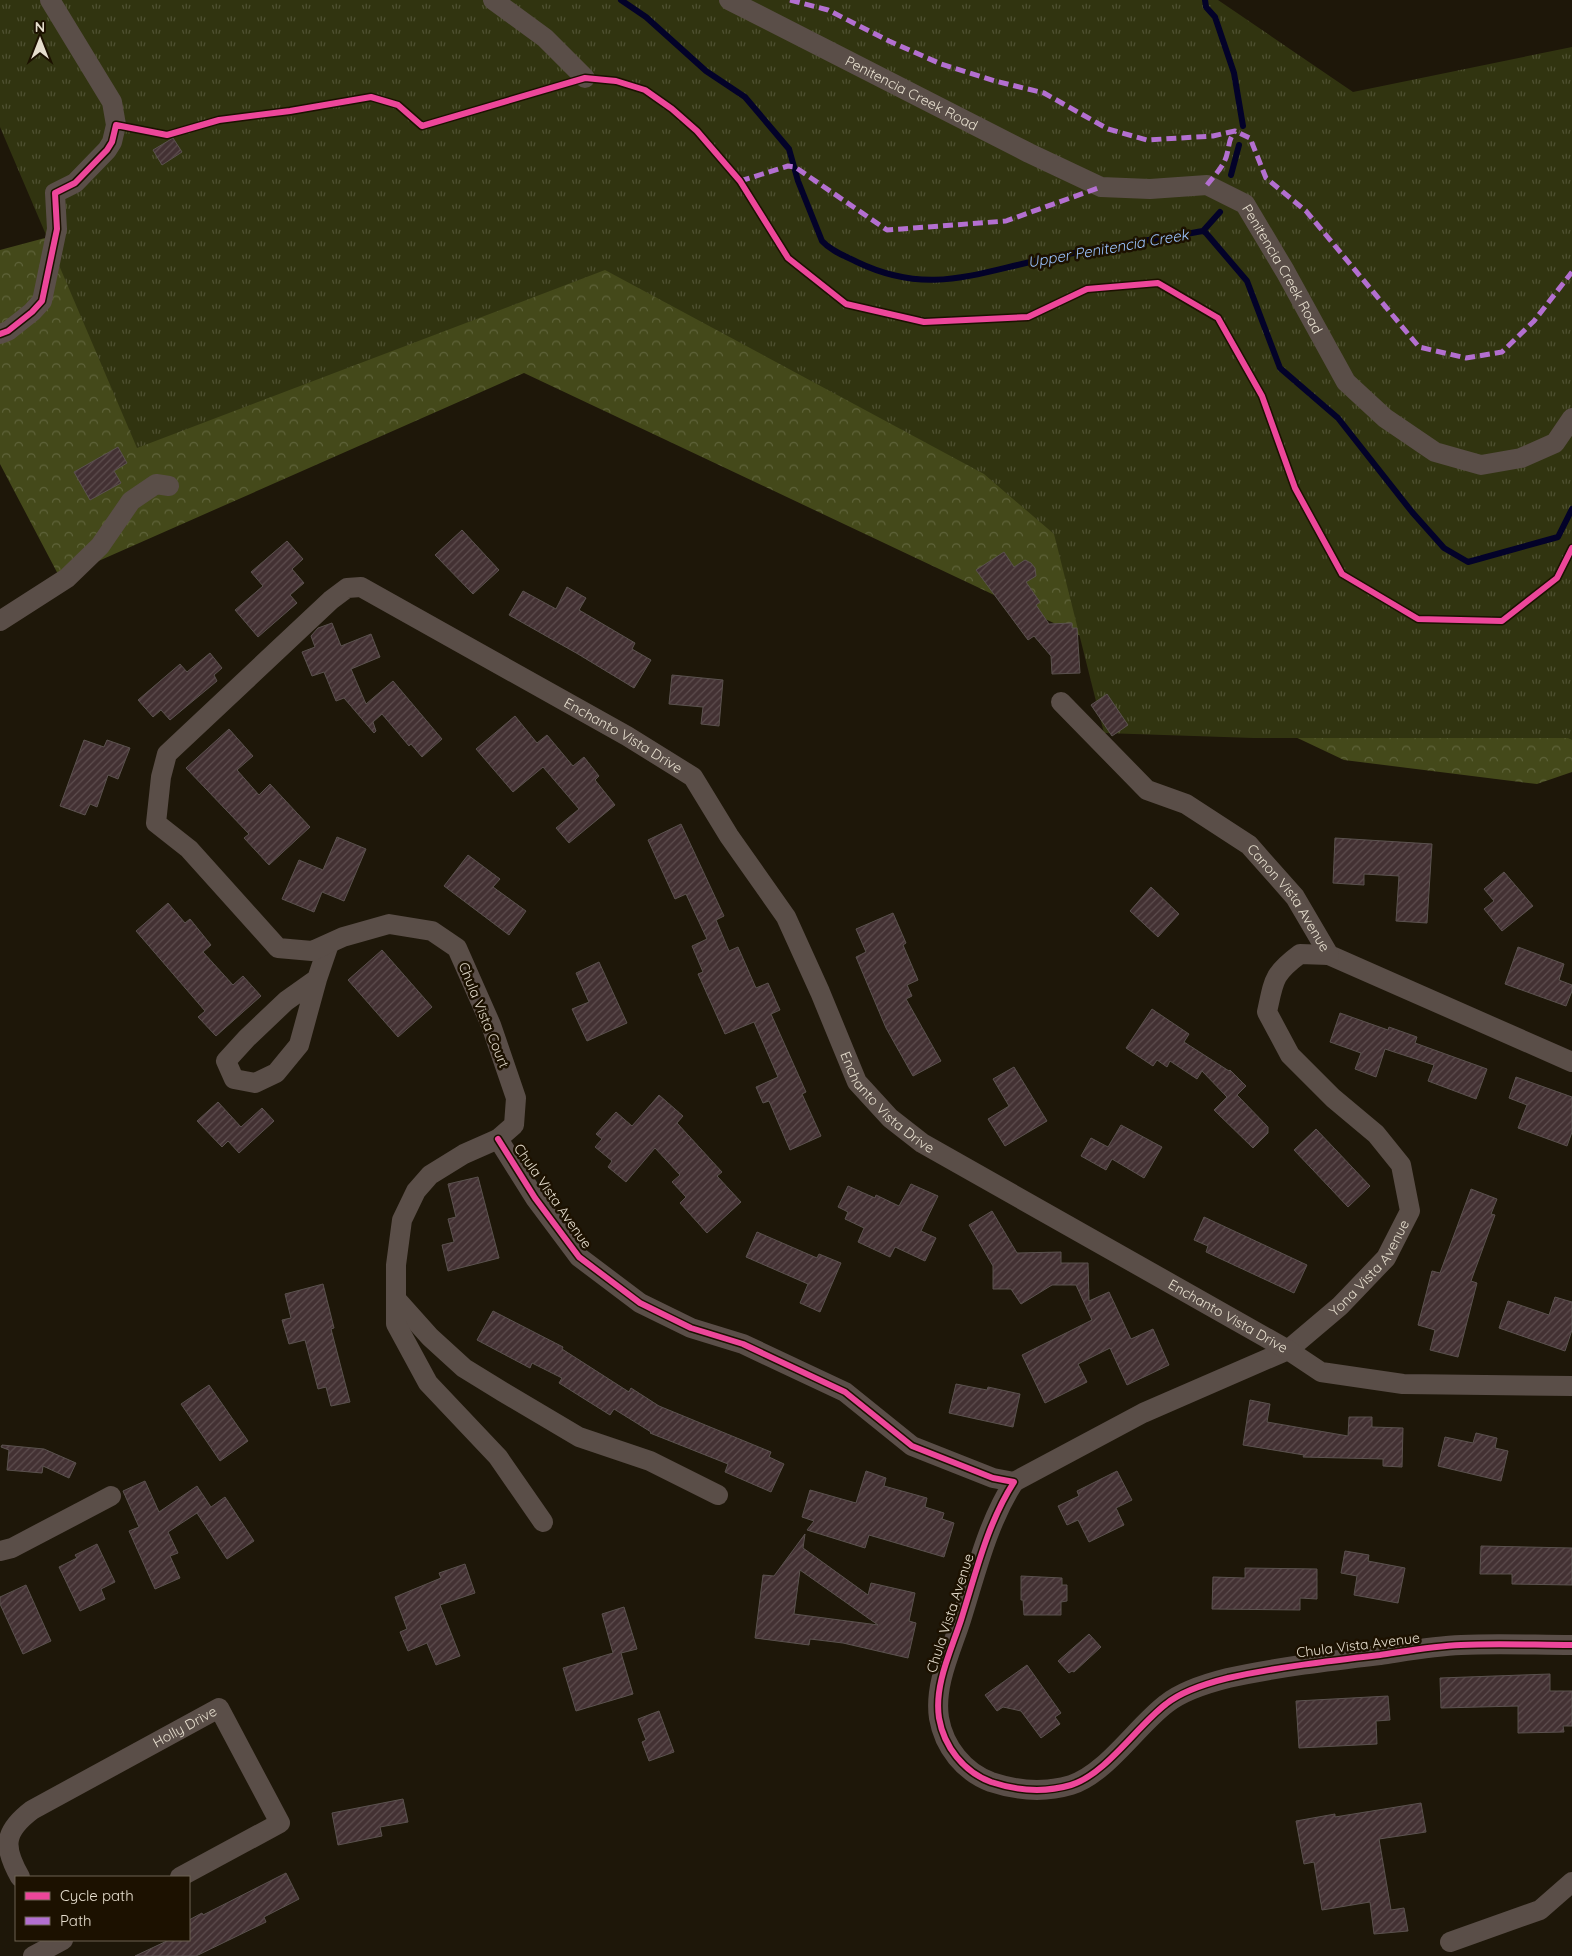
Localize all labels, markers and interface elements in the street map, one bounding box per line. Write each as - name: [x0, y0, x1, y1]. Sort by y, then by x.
- north arrow: [15, 15, 65, 65]
- text: N: [35, 18, 45, 36]
- street label: Penitencia Creek Road: [842, 52, 981, 134]
- street label: Penitencia Creek Road: [1238, 201, 1327, 337]
- water label: Upper Penitencia Creek: [1026, 224, 1192, 271]
- street label: Enchanto Vista Drive: [561, 694, 686, 777]
- street label: Canon Vista Avenue: [1243, 840, 1334, 955]
- street label: Chula Vista Court: [455, 960, 513, 1071]
- street label: Enchanto Vista Drive: [836, 1049, 938, 1157]
- street label: Chula Vista Avenue: [510, 1140, 596, 1252]
- street label: Yona Vista Avenue: [1325, 1216, 1413, 1320]
- street label: Enchanto Vista Drive: [1165, 1275, 1291, 1357]
- street label: Chula Vista Avenue: [922, 1551, 978, 1675]
- street label: Chula Vista Avenue: [1295, 1628, 1421, 1662]
- street label: Holly Drive: [149, 1702, 220, 1751]
- legend: [15, 1876, 190, 1941]
- text: Cycle path: [60, 1886, 134, 1905]
- text: Path: [60, 1911, 92, 1930]

